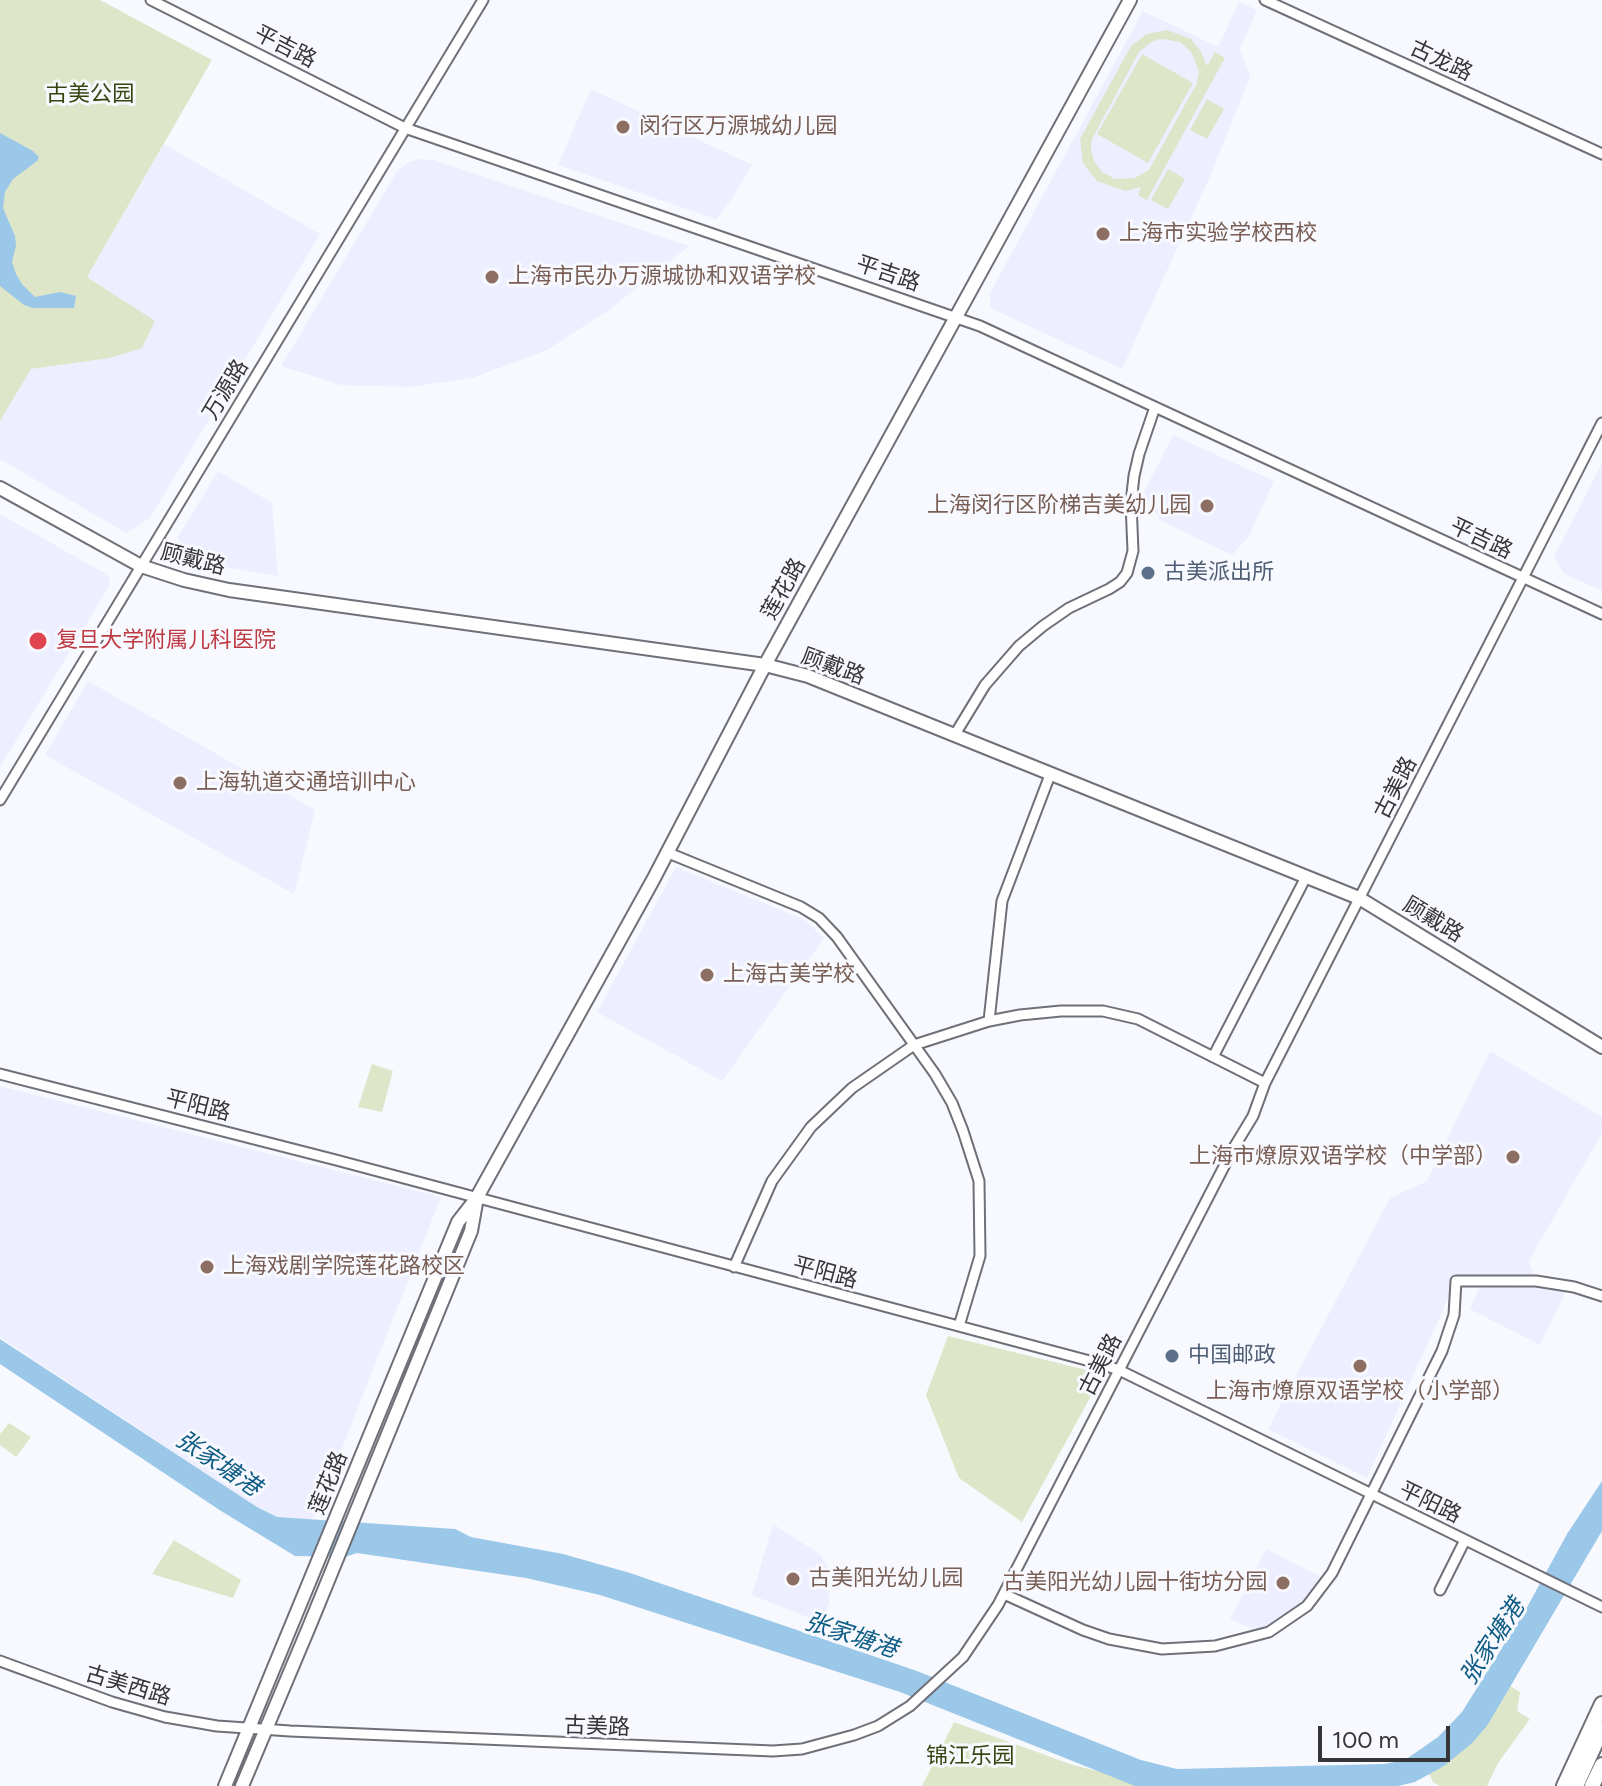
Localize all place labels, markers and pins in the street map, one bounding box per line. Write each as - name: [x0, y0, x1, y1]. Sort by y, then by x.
- place label: 闵行区万源城幼儿园: [639, 114, 837, 140]
- marker: 闵行区万源城幼儿园: [614, 118, 632, 136]
- place label: 上海市实验学校西校: [1119, 221, 1317, 247]
- marker: 上海市实验学校西校: [1094, 225, 1112, 243]
- place label: 上海市民办万源城协和双语学校: [508, 264, 816, 290]
- marker: 上海市民办万源城协和双语学校: [483, 268, 501, 286]
- place label: 上海闵行区阶梯吉美幼儿园: [927, 493, 1191, 519]
- marker: 上海闵行区阶梯吉美幼儿园: [1198, 497, 1216, 515]
- place label: 古美派出所: [1164, 560, 1274, 586]
- marker: 古美派出所: [1139, 564, 1157, 582]
- place label: 复旦大学附属儿科医院: [56, 628, 276, 654]
- marker: 复旦大学附属儿科医院: [27, 630, 49, 652]
- place label: 上海轨道交通培训中心: [196, 770, 416, 796]
- marker: 上海轨道交通培训中心: [171, 774, 189, 792]
- place label: 上海古美学校: [723, 962, 855, 988]
- marker: 上海古美学校: [698, 966, 716, 984]
- place label: 上海市燎原双语学校（中学部）: [1189, 1144, 1497, 1170]
- marker: 上海市燎原双语学校（中学部）: [1504, 1148, 1522, 1166]
- place label: 上海戏剧学院莲花路校区: [223, 1254, 465, 1280]
- marker: 上海戏剧学院莲花路校区: [198, 1258, 216, 1276]
- place label: 中国邮政: [1188, 1343, 1276, 1369]
- marker: 中国邮政: [1163, 1347, 1181, 1365]
- marker: 上海市燎原双语学校（小学部）: [1351, 1357, 1369, 1375]
- place label: 上海市燎原双语学校（小学部）: [1206, 1379, 1514, 1405]
- place label: 古美阳光幼儿园: [809, 1566, 963, 1592]
- marker: 古美阳光幼儿园: [784, 1570, 802, 1588]
- place label: 古美阳光幼儿园十街坊分园: [1003, 1570, 1267, 1596]
- marker: 古美阳光幼儿园十街坊分园: [1274, 1574, 1292, 1592]

